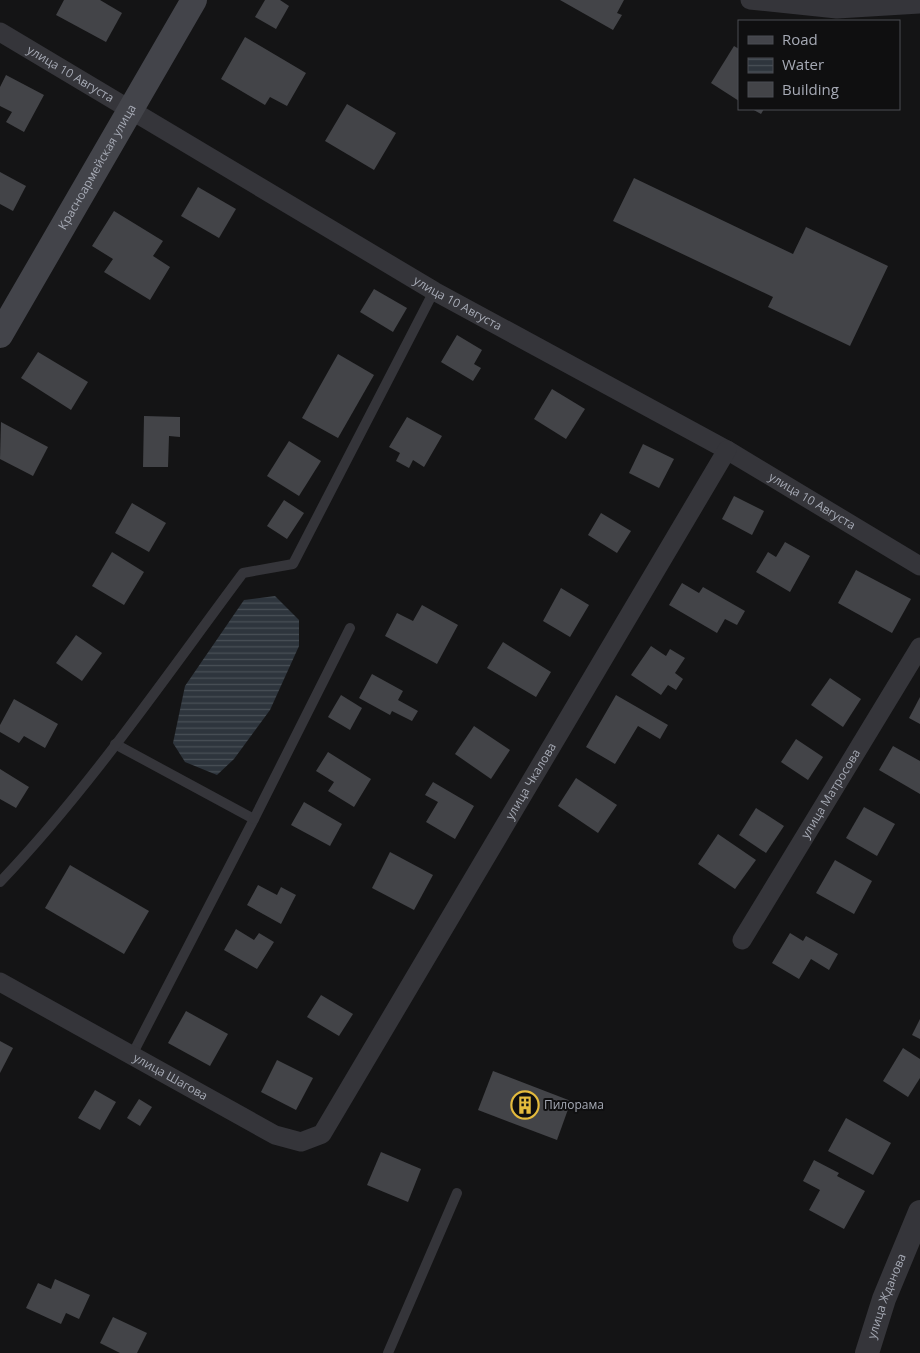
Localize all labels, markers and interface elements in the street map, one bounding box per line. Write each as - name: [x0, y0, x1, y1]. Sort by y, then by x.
- legend: [738, 20, 900, 110]
- text: Road: [782, 29, 818, 49]
- street label: улица 10 Августа: [24, 41, 117, 106]
- text: Water: [782, 54, 824, 74]
- text: Building: [782, 79, 839, 99]
- street label: Красноармейская улица: [54, 101, 140, 233]
- street label: улица 10 Августа: [410, 272, 505, 334]
- street label: улица 10 Августа: [766, 468, 859, 533]
- street label: улица Чкалова: [501, 739, 560, 823]
- street label: улица Матросова: [797, 746, 864, 842]
- street label: улица Шагова: [130, 1049, 211, 1104]
- building icon: Пилорама: [510, 1090, 540, 1120]
- place label: Пилорама: [544, 1096, 604, 1113]
- street label: улица Жданова: [863, 1251, 910, 1341]

